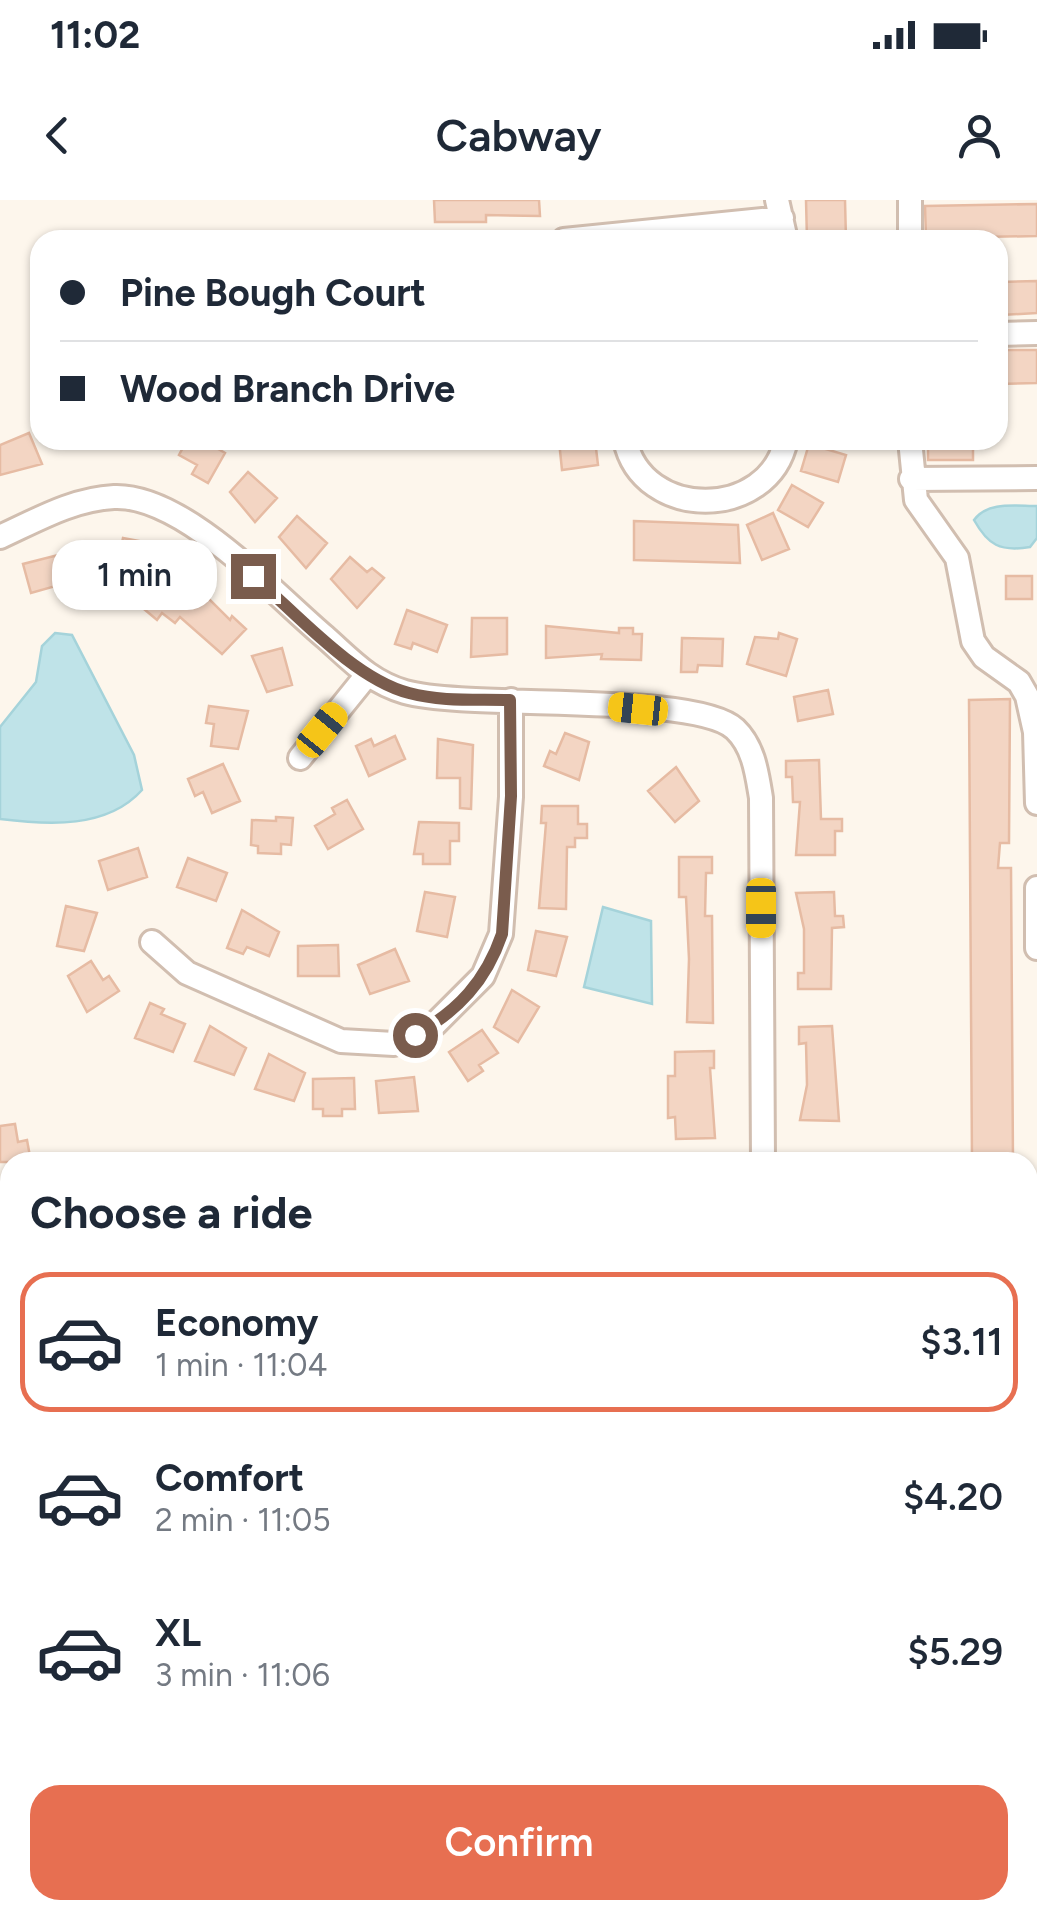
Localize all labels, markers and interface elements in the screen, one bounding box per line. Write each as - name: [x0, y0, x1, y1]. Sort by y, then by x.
- text: 11:02: [50, 12, 140, 58]
- icon: back: [30, 108, 85, 163]
- text: Cabway: [435, 108, 602, 162]
- icon: person: [952, 108, 1007, 163]
- text: Pine Bough Court: [120, 270, 426, 316]
- text: Wood Branch Drive: [120, 366, 455, 412]
- callout: 1 min: [53, 541, 218, 611]
- route end: [231, 554, 276, 599]
- text: 1 min: [97, 556, 172, 594]
- car: [607, 691, 669, 727]
- car: [291, 697, 353, 763]
- car: [746, 878, 776, 938]
- route start: [393, 1013, 438, 1058]
- text: Choose a ride: [30, 1185, 312, 1239]
- icon: car: [35, 1297, 125, 1387]
- text: Economy: [155, 1300, 318, 1346]
- text: $3.11: [920, 1319, 1003, 1365]
- text: 1 min · 11:04: [155, 1346, 327, 1384]
- icon: car: [35, 1452, 125, 1542]
- text: Comfort: [155, 1455, 304, 1501]
- text: $4.20: [903, 1474, 1003, 1520]
- text: 2 min · 11:05: [155, 1501, 331, 1539]
- icon: car: [35, 1607, 125, 1697]
- text: XL: [155, 1610, 201, 1656]
- text: $5.29: [908, 1629, 1003, 1675]
- text: 3 min · 11:06: [155, 1656, 330, 1694]
- button: Confirm: [30, 1785, 1008, 1900]

